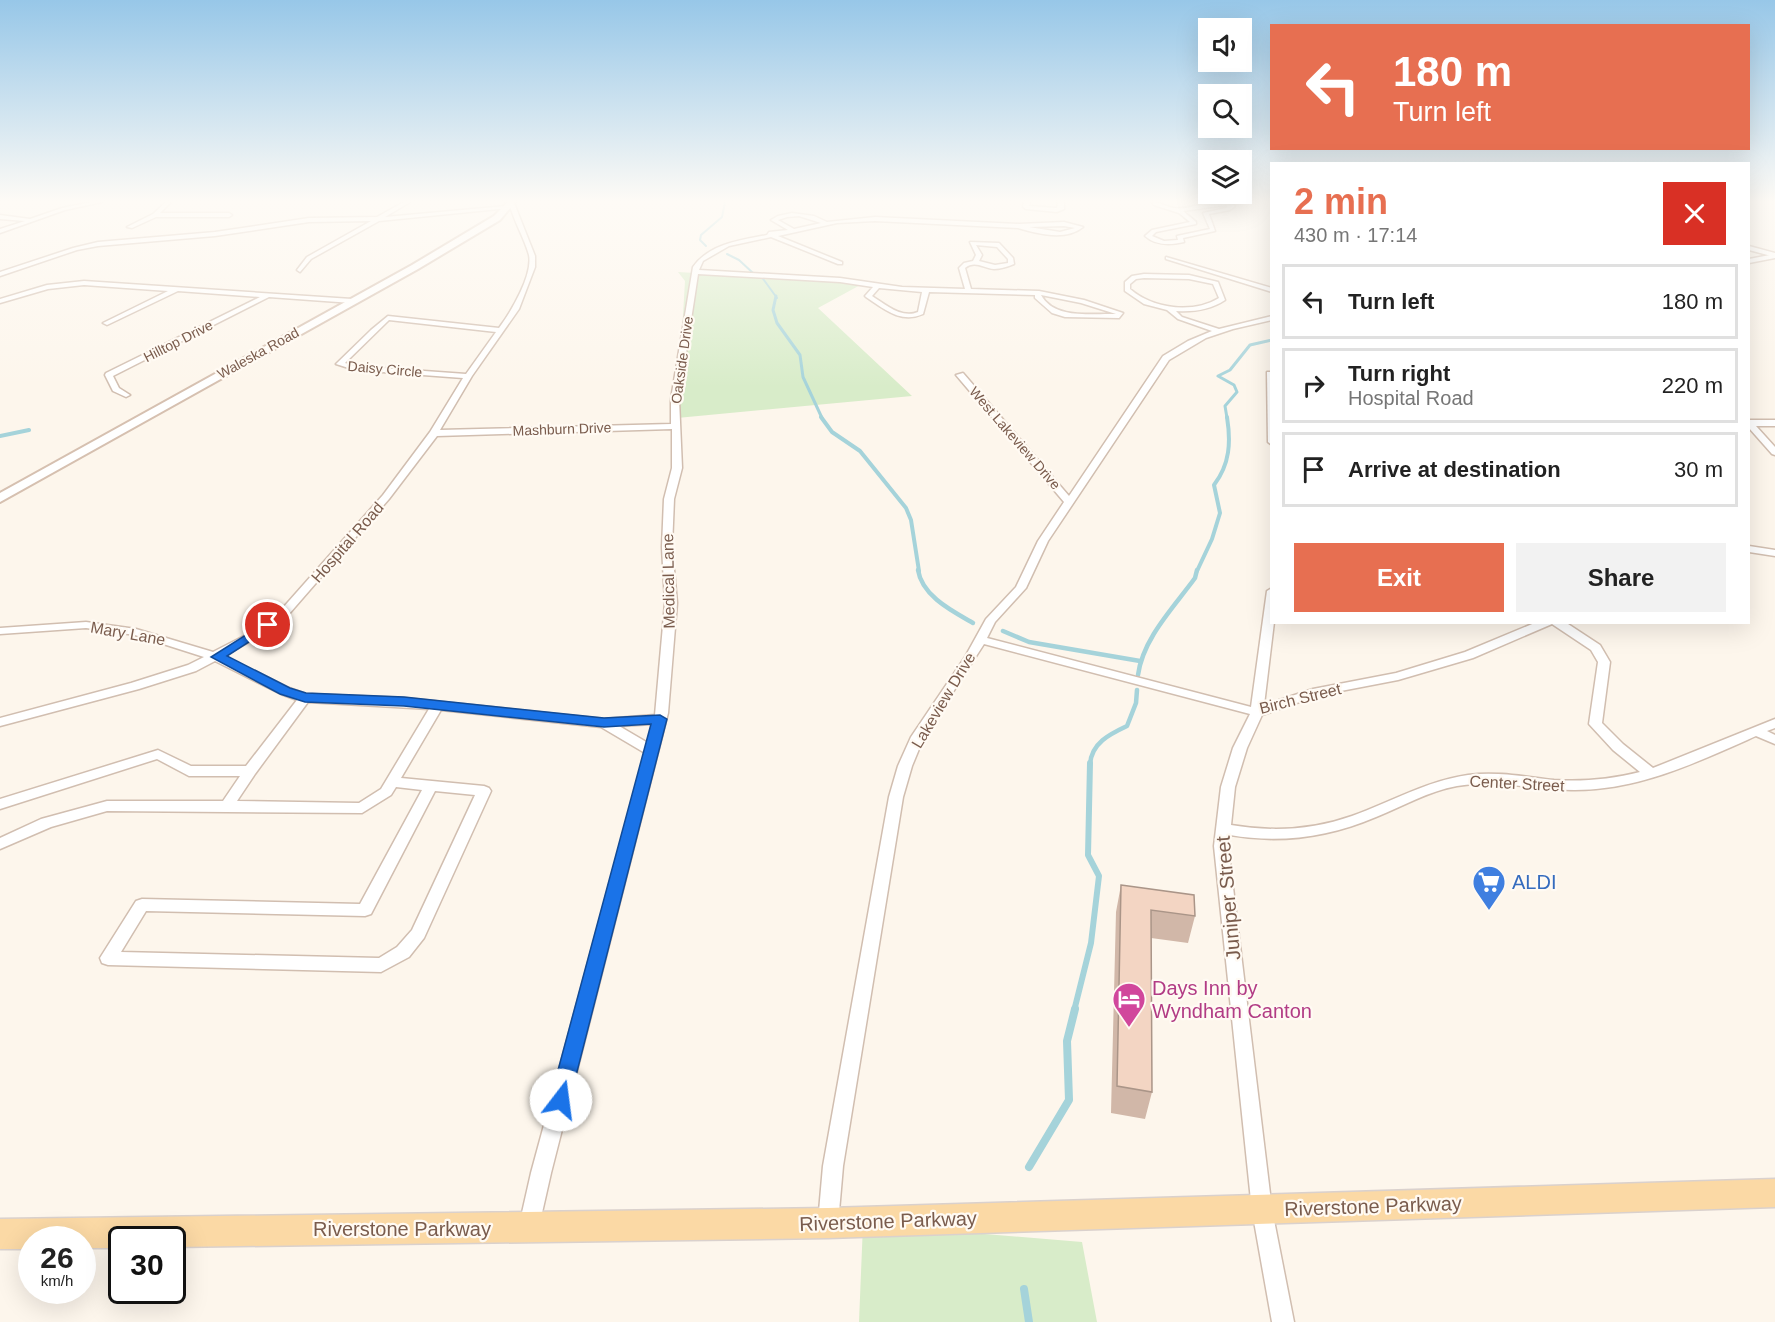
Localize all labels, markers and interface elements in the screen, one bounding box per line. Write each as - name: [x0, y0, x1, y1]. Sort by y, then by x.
- map controls: [1198, 18, 1252, 204]
- button: sound: [1198, 18, 1252, 72]
- icon: left: [1294, 48, 1372, 126]
- text: 180 m: [1393, 48, 1512, 95]
- button: search: [1198, 84, 1252, 138]
- text: Turn left: [1393, 97, 1491, 127]
- button: layers: [1198, 150, 1252, 204]
- text: 2 min: [1294, 181, 1388, 222]
- button: close: [1663, 182, 1726, 245]
- text: 430 m · 17:14: [1294, 224, 1417, 246]
- icon: left: [1297, 285, 1330, 318]
- text: Turn left: [1348, 289, 1434, 314]
- text: 180 m: [1662, 289, 1723, 314]
- street label: Oakside Drive: [668, 315, 696, 405]
- street label: Hilltop Drive: [141, 317, 215, 365]
- street label: Waleska Road: [215, 324, 301, 382]
- street label: Daisy Circle: [347, 358, 423, 380]
- text: Turn right: [1348, 361, 1450, 386]
- icon: right: [1297, 369, 1330, 402]
- text: 220 m: [1662, 373, 1723, 398]
- street label: West Lakeview Drive: [966, 384, 1064, 493]
- text: Hospital Road: [1348, 387, 1474, 409]
- street label: Mashburn Drive: [512, 419, 612, 439]
- icon: arrive: [1297, 453, 1330, 486]
- text: Arrive at destination: [1348, 457, 1561, 482]
- text: 30 m: [1674, 457, 1723, 482]
- street label: Hospital Road: [308, 499, 387, 586]
- street label: Medical Lane: [659, 533, 678, 629]
- button: Exit: [1294, 543, 1504, 612]
- button: Share: [1516, 543, 1726, 612]
- pin: [242, 599, 293, 650]
- icon: arrive: [251, 608, 284, 641]
- street label: Mary Lane: [89, 619, 167, 648]
- street label: Lakeview Drive: [908, 649, 979, 751]
- street label: Birch Street: [1258, 680, 1343, 717]
- street label: Center Street: [1469, 773, 1565, 795]
- street label: Juniper Street: [1212, 835, 1244, 961]
- supermarket icon: ALDI: [1471, 864, 1507, 911]
- place label: ALDI: [1512, 871, 1556, 893]
- place label: Days Inn by Wyndham Canton: [1152, 977, 1312, 1022]
- hotel icon: Days Inn by Wyndham Canton: [1111, 981, 1147, 1028]
- position arrow: [529, 1068, 593, 1132]
- street label: Riverstone Parkway: [1284, 1192, 1462, 1220]
- street label: Riverstone Parkway: [799, 1207, 977, 1235]
- street label: Riverstone Parkway: [313, 1218, 491, 1240]
- speed limit sign: 30: [108, 1226, 186, 1304]
- text: 26: [40, 1241, 74, 1274]
- text: km/h: [41, 1272, 73, 1289]

